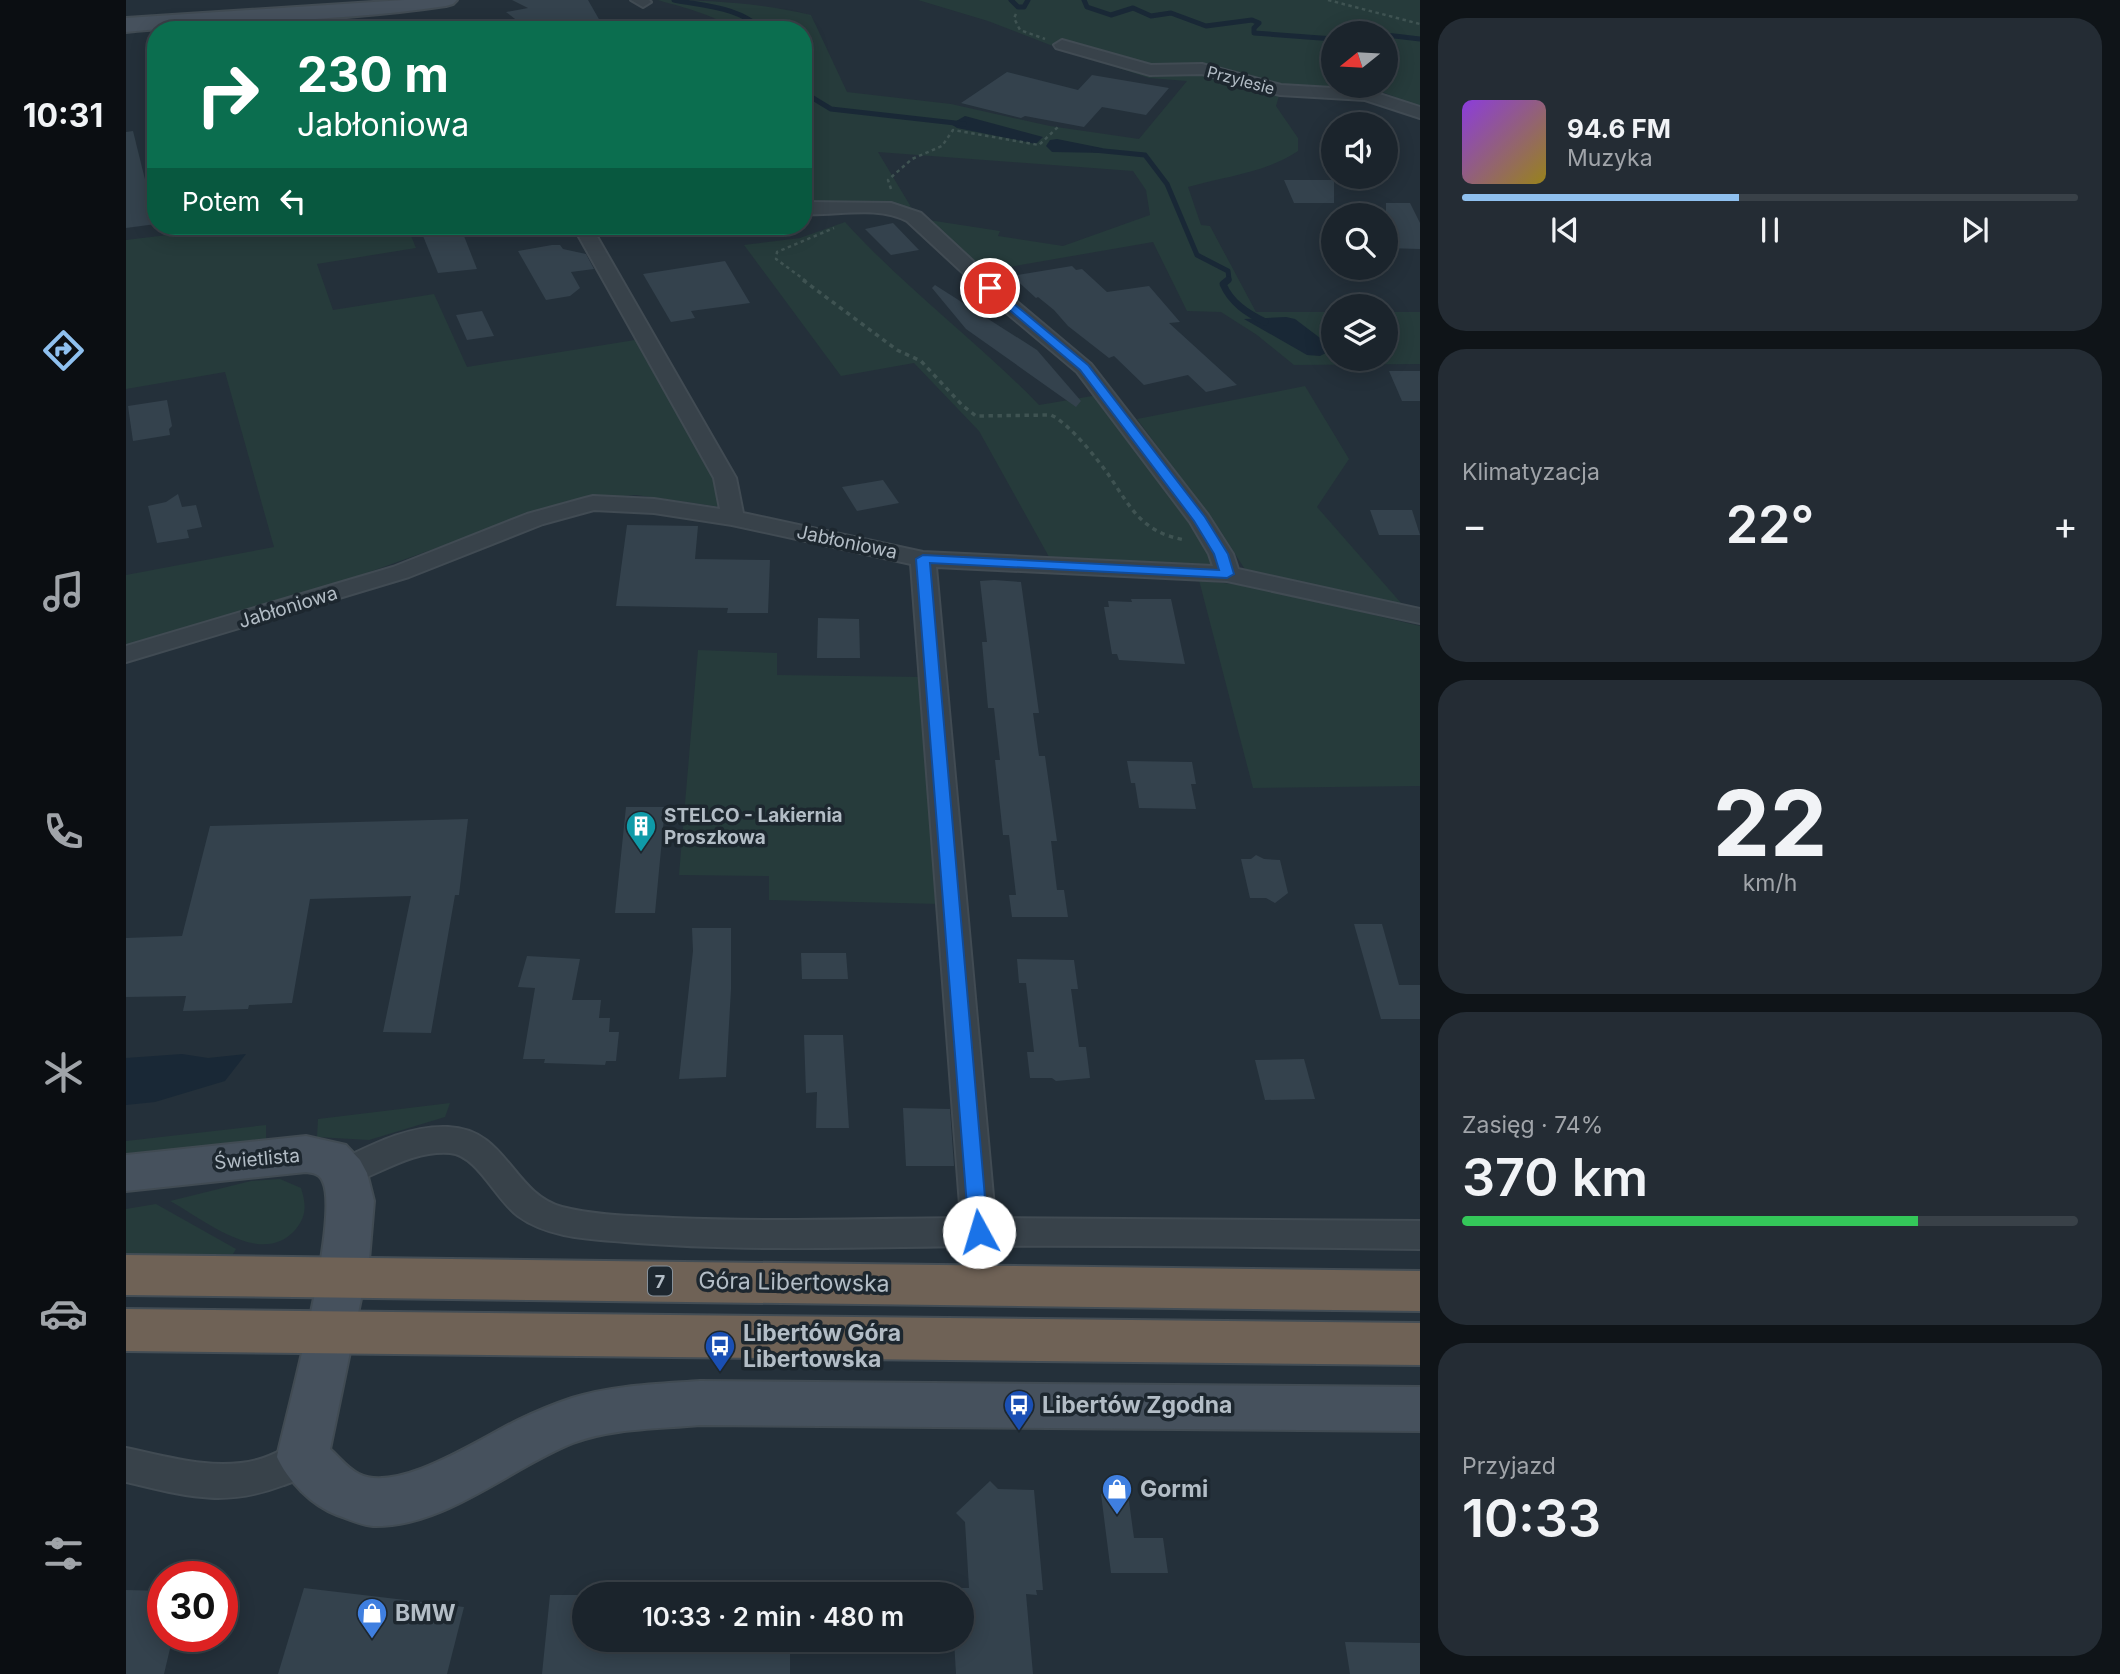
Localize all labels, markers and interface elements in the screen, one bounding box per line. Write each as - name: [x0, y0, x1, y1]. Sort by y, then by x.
- north arrow: [1321, 21, 1398, 98]
- map controls: [1321, 21, 1398, 371]
- text: 230 m: [297, 45, 449, 104]
- icon: right: [182, 49, 273, 140]
- street label: Przylesie: [1205, 61, 1277, 99]
- text: 10:31: [23, 96, 103, 135]
- text: Jabłoniowa: [297, 105, 469, 144]
- button: sound: [1321, 112, 1398, 189]
- text: 94.6 FM: [1567, 113, 1671, 144]
- text: Muzyka: [1567, 144, 1653, 172]
- icon: left: [274, 182, 312, 220]
- text: Potem: [182, 186, 260, 217]
- button: search: [1321, 203, 1398, 280]
- icon: previous: [1546, 211, 1584, 249]
- icon: pause: [1751, 211, 1789, 249]
- icon: next: [1956, 211, 1994, 249]
- pin: [960, 258, 1020, 318]
- icon: arrive: [971, 269, 1009, 307]
- button: layers: [1321, 294, 1398, 371]
- icon: directions: [39, 326, 88, 375]
- text: Klimatyzacja: [1462, 458, 1600, 486]
- text: 22°: [1726, 493, 1814, 556]
- text: −: [1462, 502, 1487, 548]
- text: +: [2053, 502, 2078, 548]
- street label: Jabłoniowa: [795, 520, 899, 564]
- icon: music: [39, 567, 88, 616]
- street label: Jabłoniowa: [236, 581, 340, 633]
- text: 22: [1713, 768, 1827, 878]
- place label: STELCO - Lakiernia Proszkowa: [664, 804, 843, 849]
- icon: phone: [39, 807, 88, 856]
- building icon: STELCO - Lakiernia Proszkowa: [624, 809, 658, 853]
- text: km/h: [1743, 869, 1797, 897]
- icon: climate: [39, 1048, 88, 1097]
- text: Zasięg · 74%: [1462, 1111, 1603, 1139]
- street label: Świetlista: [213, 1144, 301, 1174]
- text: 370 km: [1462, 1146, 1648, 1209]
- position arrow: [942, 1195, 1016, 1269]
- road number: 7: [648, 1266, 672, 1296]
- street label: Góra Libertowska: [698, 1266, 890, 1298]
- icon: car: [39, 1289, 88, 1338]
- place label: Libertów Góra Libertowska: [743, 1319, 901, 1373]
- bus stop icon: Libertów Góra Libertowska: [703, 1329, 737, 1373]
- bus stop icon: Libertów Zgodna: [1002, 1388, 1036, 1432]
- place label: Libertów Zgodna: [1042, 1391, 1232, 1419]
- text: Przyjazd: [1462, 1452, 1556, 1480]
- shop icon: Gormi: [1100, 1472, 1134, 1516]
- place label: Gormi: [1140, 1475, 1208, 1503]
- text: 10:33: [1462, 1487, 1601, 1550]
- icon: filters: [39, 1529, 88, 1578]
- speed limit sign: 30: [147, 1561, 238, 1652]
- shop icon: BMW: [355, 1596, 389, 1640]
- place label: BMW: [395, 1599, 456, 1627]
- text: 10:33 · 2 min · 480 m: [642, 1601, 904, 1632]

